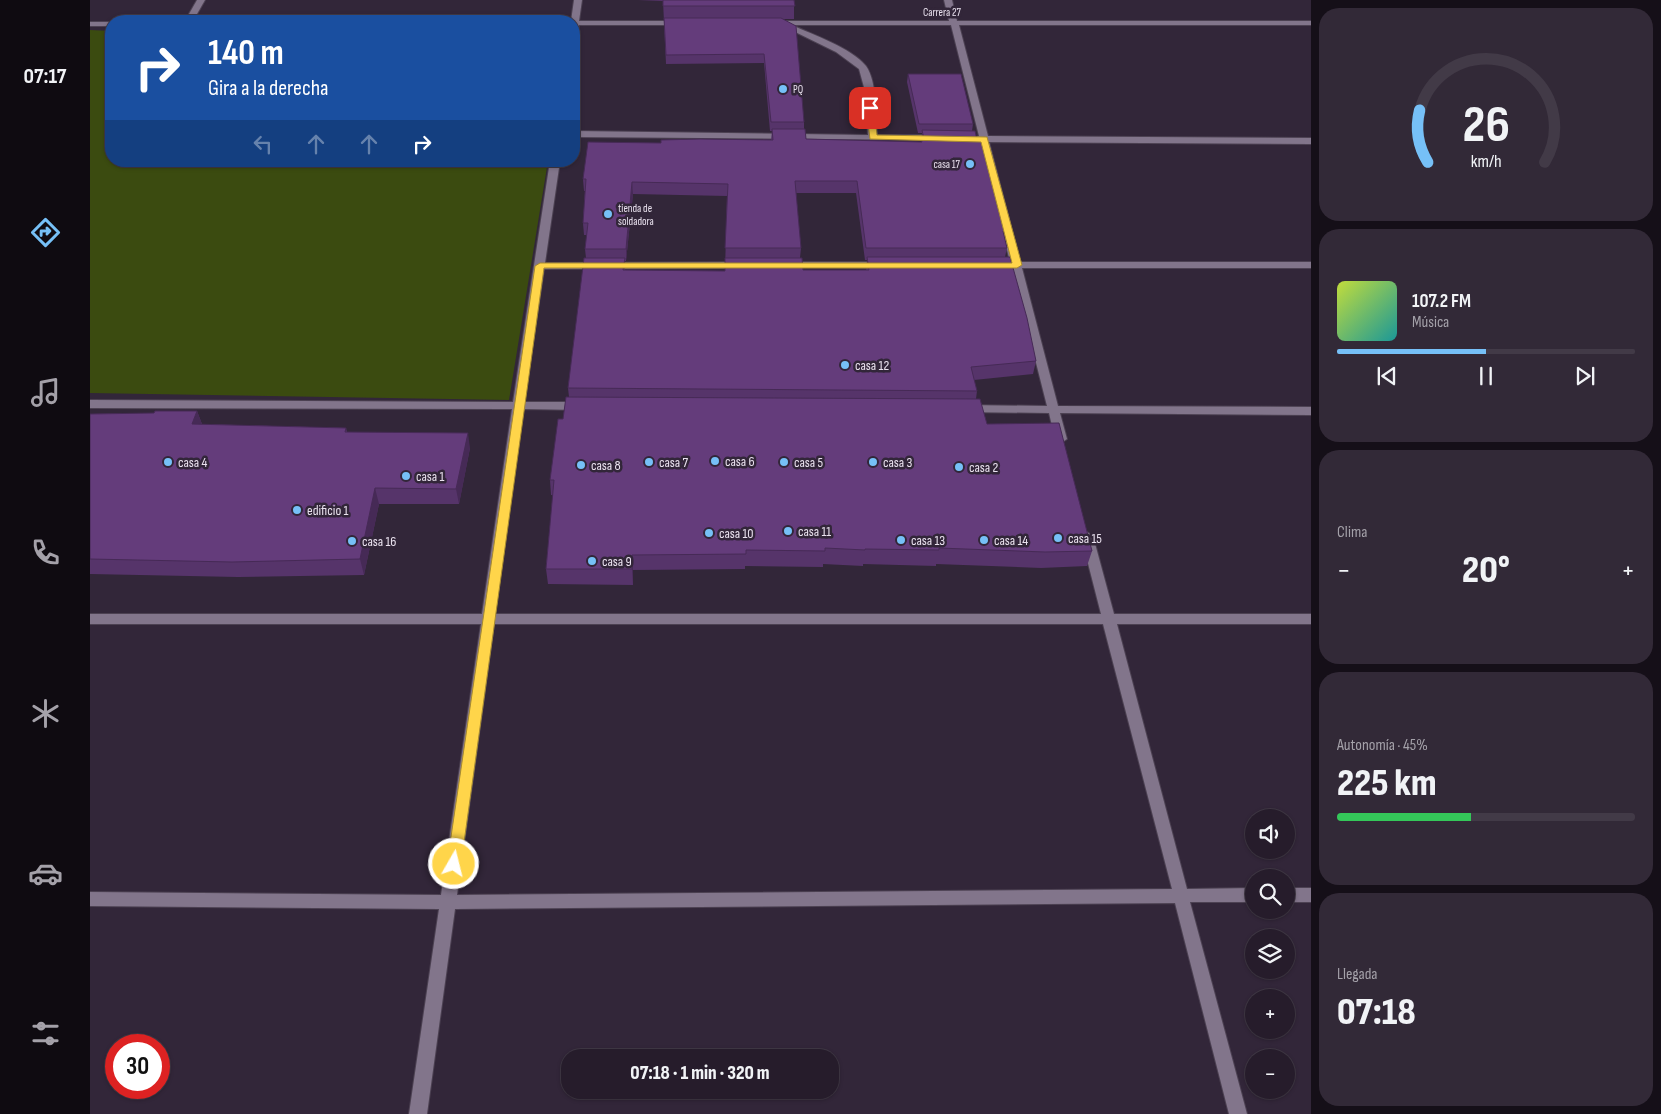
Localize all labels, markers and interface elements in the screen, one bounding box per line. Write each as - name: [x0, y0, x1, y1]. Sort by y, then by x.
- street label: Carrera 27: [923, 6, 962, 19]
- text: 140 m: [208, 32, 284, 75]
- icon: right: [125, 35, 190, 100]
- text: 07:17: [24, 63, 66, 90]
- text: Gira a la derecha: [208, 75, 329, 102]
- marker: PQ: [777, 83, 789, 95]
- place label: PQ: [793, 83, 803, 96]
- pin: [849, 87, 891, 129]
- icon: arrive: [856, 94, 884, 122]
- text: 26: [1462, 94, 1510, 157]
- icon: left: [249, 130, 277, 158]
- icon: ahead: [302, 130, 330, 158]
- icon: ahead: [355, 130, 383, 158]
- icon: right: [408, 130, 436, 158]
- text: km/h: [1471, 151, 1501, 172]
- place label: casa 17: [933, 158, 961, 171]
- marker: casa 17: [964, 158, 976, 170]
- place label: tienda de soldadora: [618, 202, 654, 228]
- marker: tienda de soldadora: [602, 208, 614, 220]
- icon: directions: [28, 215, 63, 250]
- text: 107.2 FM: [1412, 290, 1471, 313]
- text: Música: [1412, 313, 1449, 332]
- place label: casa 12: [855, 357, 889, 374]
- marker: casa 12: [839, 359, 851, 371]
- icon: previous: [1373, 362, 1401, 390]
- icon: pause: [1472, 362, 1500, 390]
- icon: next: [1571, 362, 1599, 390]
- icon: music: [28, 375, 63, 410]
- place label: casa 6: [725, 453, 755, 470]
- place label: casa 4: [178, 454, 207, 471]
- place label: casa 7: [659, 454, 688, 471]
- place label: casa 5: [794, 454, 823, 471]
- place label: casa 3: [883, 454, 912, 471]
- marker: casa 6: [709, 455, 721, 467]
- marker: casa 4: [162, 456, 174, 468]
- marker: casa 7: [643, 456, 655, 468]
- marker: casa 5: [778, 456, 790, 468]
- marker: casa 3: [867, 456, 879, 468]
- place label: casa 8: [591, 457, 621, 474]
- marker: casa 8: [575, 459, 587, 471]
- place label: casa 2: [969, 459, 998, 476]
- marker: casa 2: [953, 461, 965, 473]
- place label: casa 1: [416, 468, 444, 485]
- marker: casa 1: [400, 470, 412, 482]
- place label: edificio 1: [307, 502, 348, 519]
- marker: edificio 1: [291, 504, 303, 516]
- place label: casa 11: [798, 523, 831, 540]
- text: Clima: [1337, 523, 1367, 542]
- place label: casa 10: [719, 525, 754, 542]
- marker: casa 11: [782, 525, 794, 537]
- marker: casa 10: [703, 527, 715, 539]
- place label: casa 15: [1068, 530, 1102, 547]
- place label: casa 13: [911, 532, 945, 549]
- place label: casa 14: [994, 532, 1028, 549]
- marker: casa 15: [1052, 532, 1064, 544]
- place label: casa 16: [362, 533, 396, 550]
- marker: casa 13: [895, 534, 907, 546]
- marker: casa 14: [978, 534, 990, 546]
- icon: phone: [28, 535, 63, 570]
- marker: casa 16: [346, 535, 358, 547]
- text: 20°: [1462, 548, 1510, 593]
- place label: casa 9: [602, 553, 632, 570]
- text: −: [1337, 554, 1351, 587]
- text: +: [1621, 554, 1635, 587]
- marker: casa 9: [586, 555, 598, 567]
- icon: climate: [28, 696, 63, 731]
- text: Autonomía · 45%: [1337, 736, 1428, 755]
- text: 225 km: [1337, 761, 1437, 806]
- map controls: [1245, 809, 1295, 1099]
- button: sound: [1245, 809, 1295, 859]
- position arrow: [427, 837, 479, 889]
- icon: car: [28, 856, 63, 891]
- button: search: [1245, 869, 1295, 919]
- button: layers: [1245, 929, 1295, 979]
- text: Llegada: [1337, 965, 1378, 984]
- button: +: [1245, 989, 1295, 1039]
- text: 07:18: [1337, 990, 1416, 1035]
- icon: filters: [28, 1016, 63, 1051]
- speed limit sign: 30: [105, 1034, 170, 1099]
- button: −: [1245, 1049, 1295, 1099]
- text: 07:18 · 1 min · 320 m: [630, 1062, 770, 1085]

